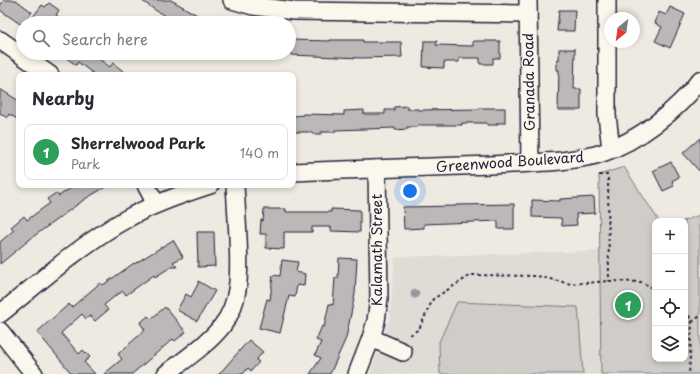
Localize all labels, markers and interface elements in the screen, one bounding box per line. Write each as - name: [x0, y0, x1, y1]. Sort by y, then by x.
- north arrow: [604, 12, 640, 48]
- search box: [16, 16, 296, 60]
- icon: search: [30, 27, 52, 49]
- text: Search here: [62, 27, 148, 50]
- street label: Granada Road: [517, 33, 540, 131]
- text: Nearby: [32, 85, 94, 111]
- text: Sherrelwood Park: [71, 131, 205, 154]
- text: 1: [43, 143, 49, 162]
- text: 140 m: [240, 143, 279, 162]
- street label: Greenwood Boulevard: [435, 146, 585, 177]
- text: Park: [71, 154, 100, 173]
- your location: [400, 181, 420, 201]
- street label: Kalamath Street: [366, 194, 387, 306]
- map controls: [652, 218, 688, 362]
- button: +: [652, 218, 688, 254]
- button: −: [652, 254, 688, 290]
- pin: 1: [615, 290, 641, 320]
- button: locate: [652, 290, 688, 326]
- button: layers: [652, 326, 688, 362]

